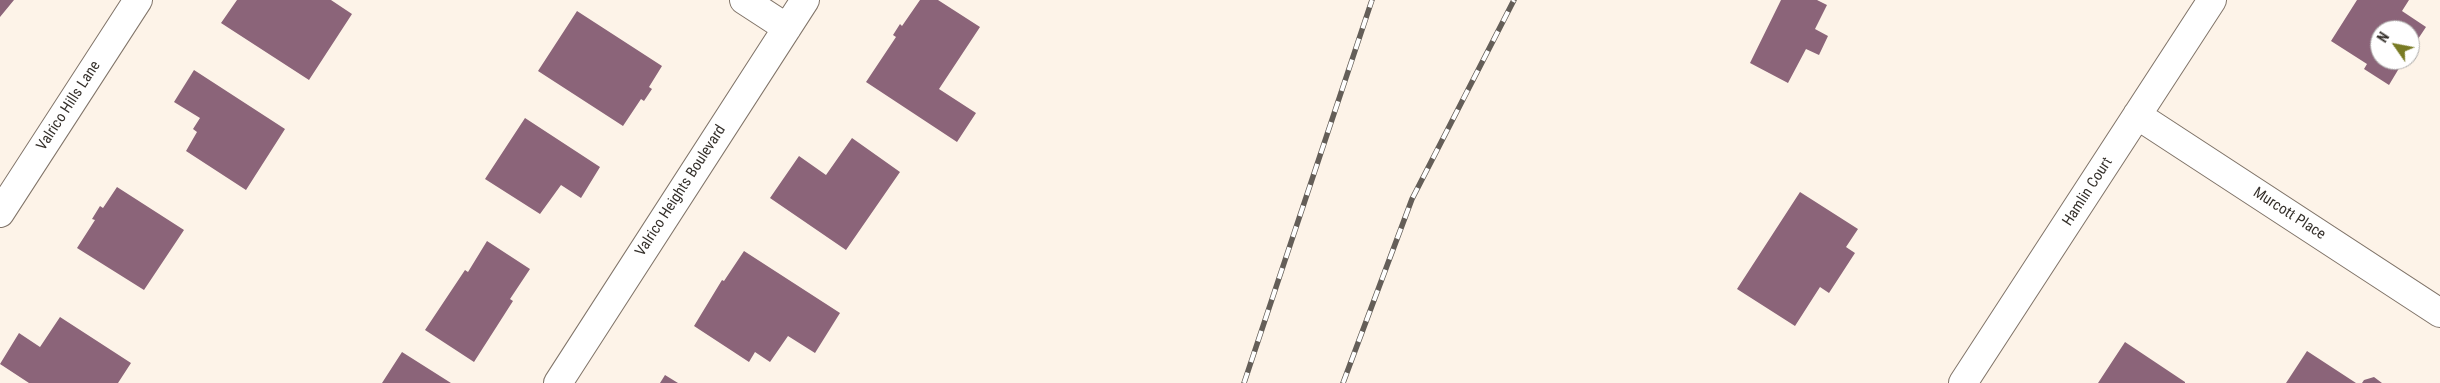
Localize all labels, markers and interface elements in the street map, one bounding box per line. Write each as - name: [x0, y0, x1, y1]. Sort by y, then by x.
- north arrow: [2370, 20, 2420, 70]
- text: N: [2374, 29, 2392, 45]
- street label: Valrico Hills Lane: [33, 58, 105, 154]
- street label: Valrico Heights Boulevard: [632, 122, 730, 260]
- street label: Hamlin Court: [2059, 154, 2117, 230]
- street label: Murcott Place: [2249, 184, 2329, 244]

